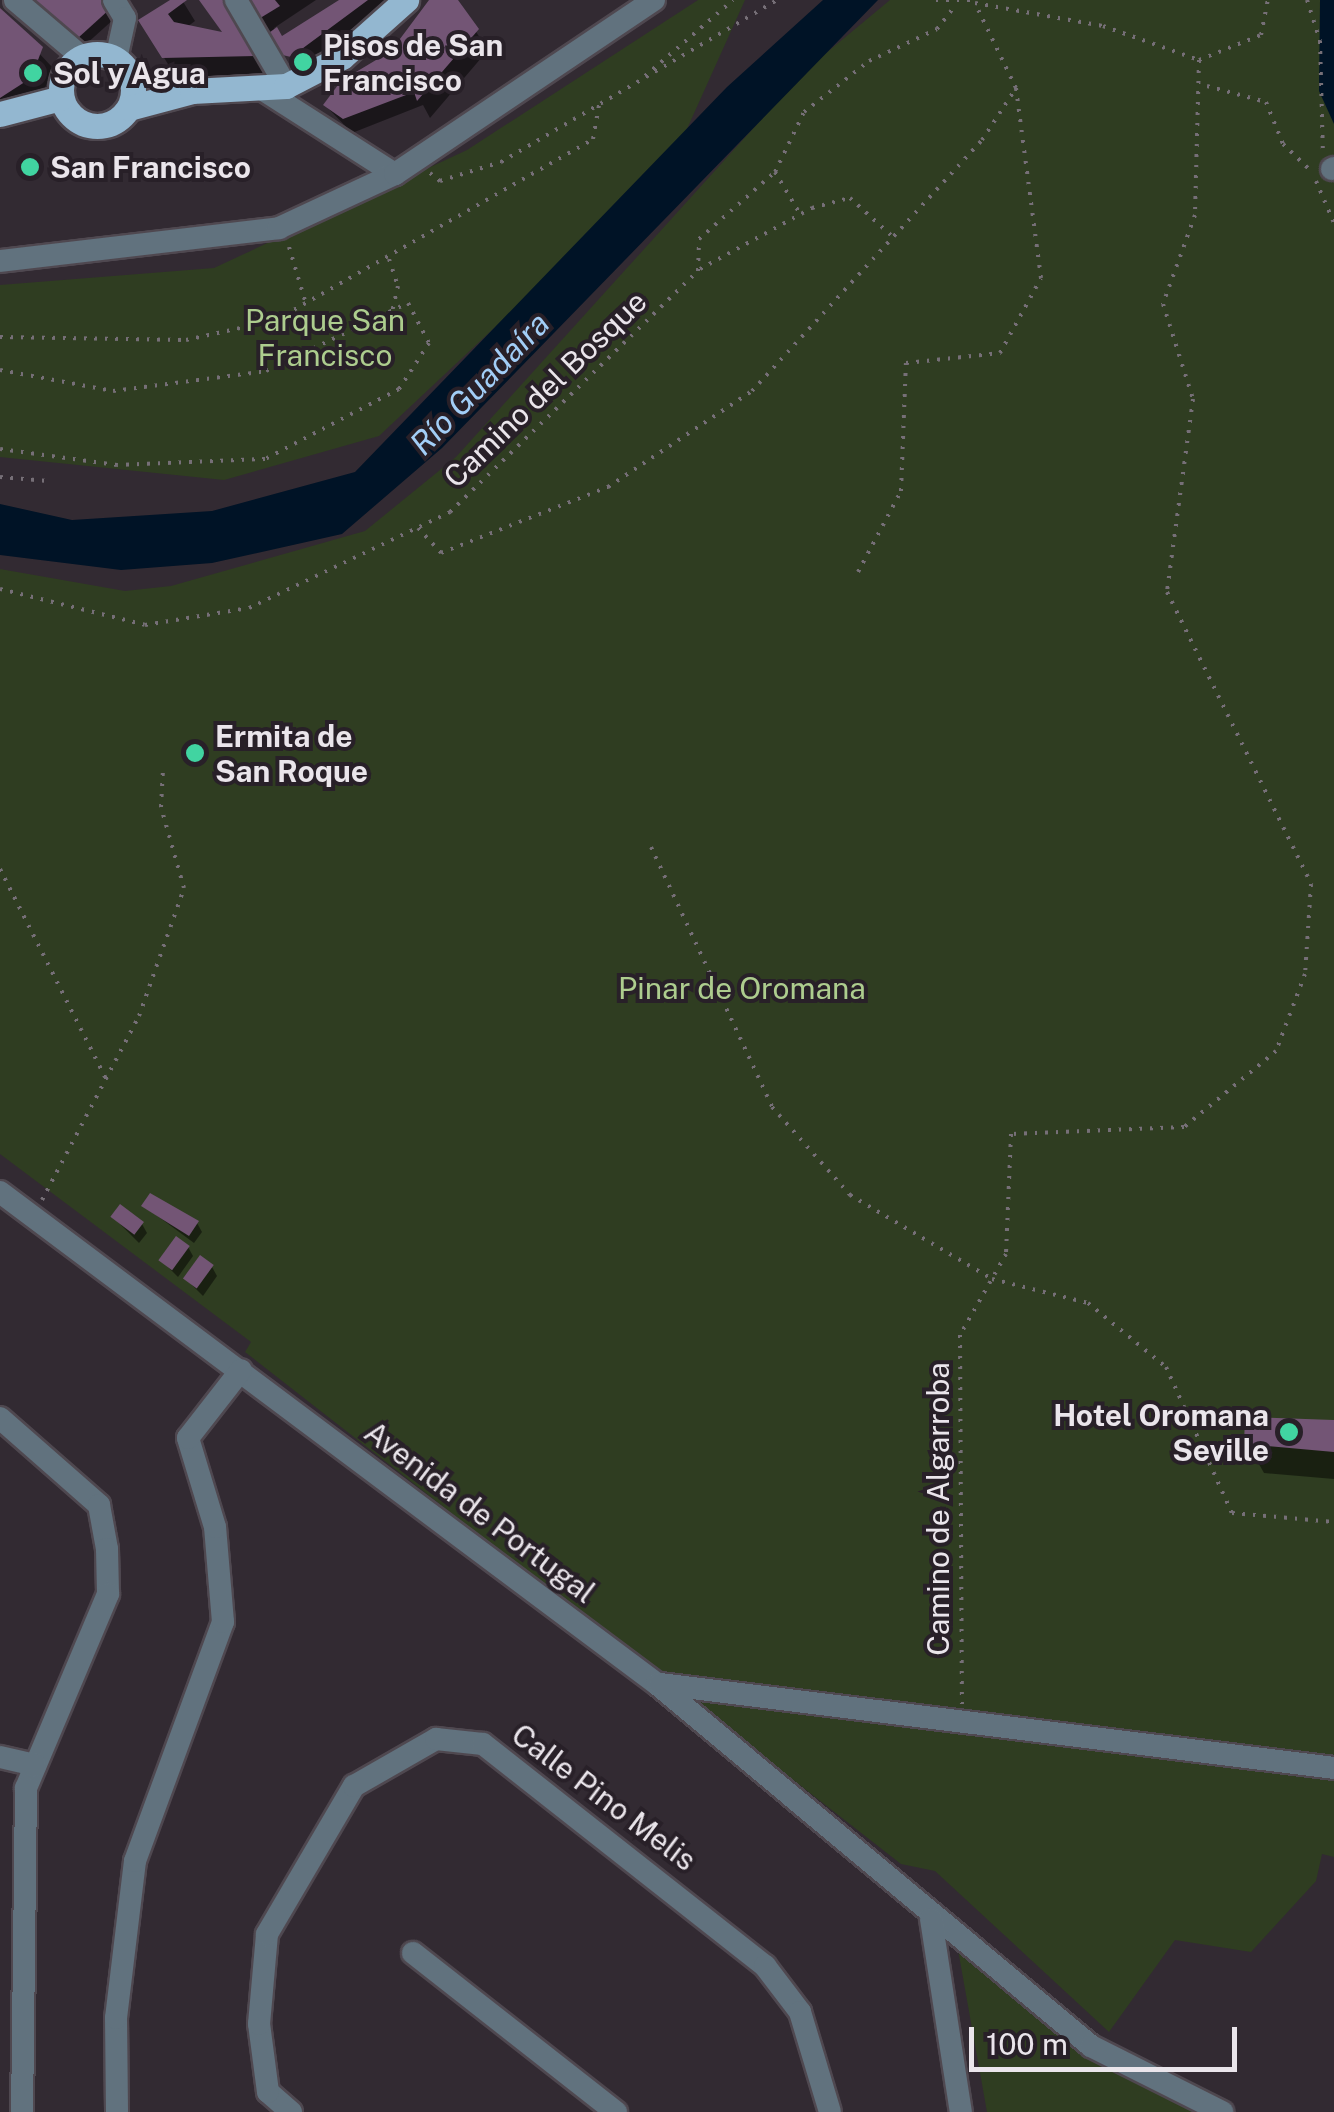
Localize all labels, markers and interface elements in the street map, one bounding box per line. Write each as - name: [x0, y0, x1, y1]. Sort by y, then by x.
- place label: Pisos de San Francisco: [323, 27, 504, 98]
- marker: Pisos de San Francisco: [292, 51, 314, 73]
- place label: Sol y Agua: [53, 55, 206, 91]
- marker: Sol y Agua: [22, 62, 44, 84]
- place label: San Francisco: [50, 149, 251, 185]
- marker: San Francisco: [19, 156, 41, 178]
- street label: Camino del Bosque: [436, 283, 654, 495]
- park label: Parque San Francisco: [245, 302, 405, 372]
- water label: Río Guadaíra: [402, 305, 558, 463]
- place label: Ermita de San Roque: [215, 718, 368, 788]
- marker: Ermita de San Roque: [184, 742, 206, 764]
- park label: Pinar de Oromana: [618, 970, 866, 1006]
- street label: Camino de Algarroba: [920, 1362, 956, 1656]
- place label: Hotel Oromana Seville: [1053, 1397, 1269, 1468]
- street label: Avenida de Portugal: [357, 1413, 603, 1611]
- marker: Hotel Oromana Seville: [1278, 1421, 1300, 1443]
- street label: Calle Pino Melis: [505, 1716, 703, 1878]
- scale bar: [974, 2007, 1242, 2069]
- text: 100 m: [986, 2026, 1068, 2062]

